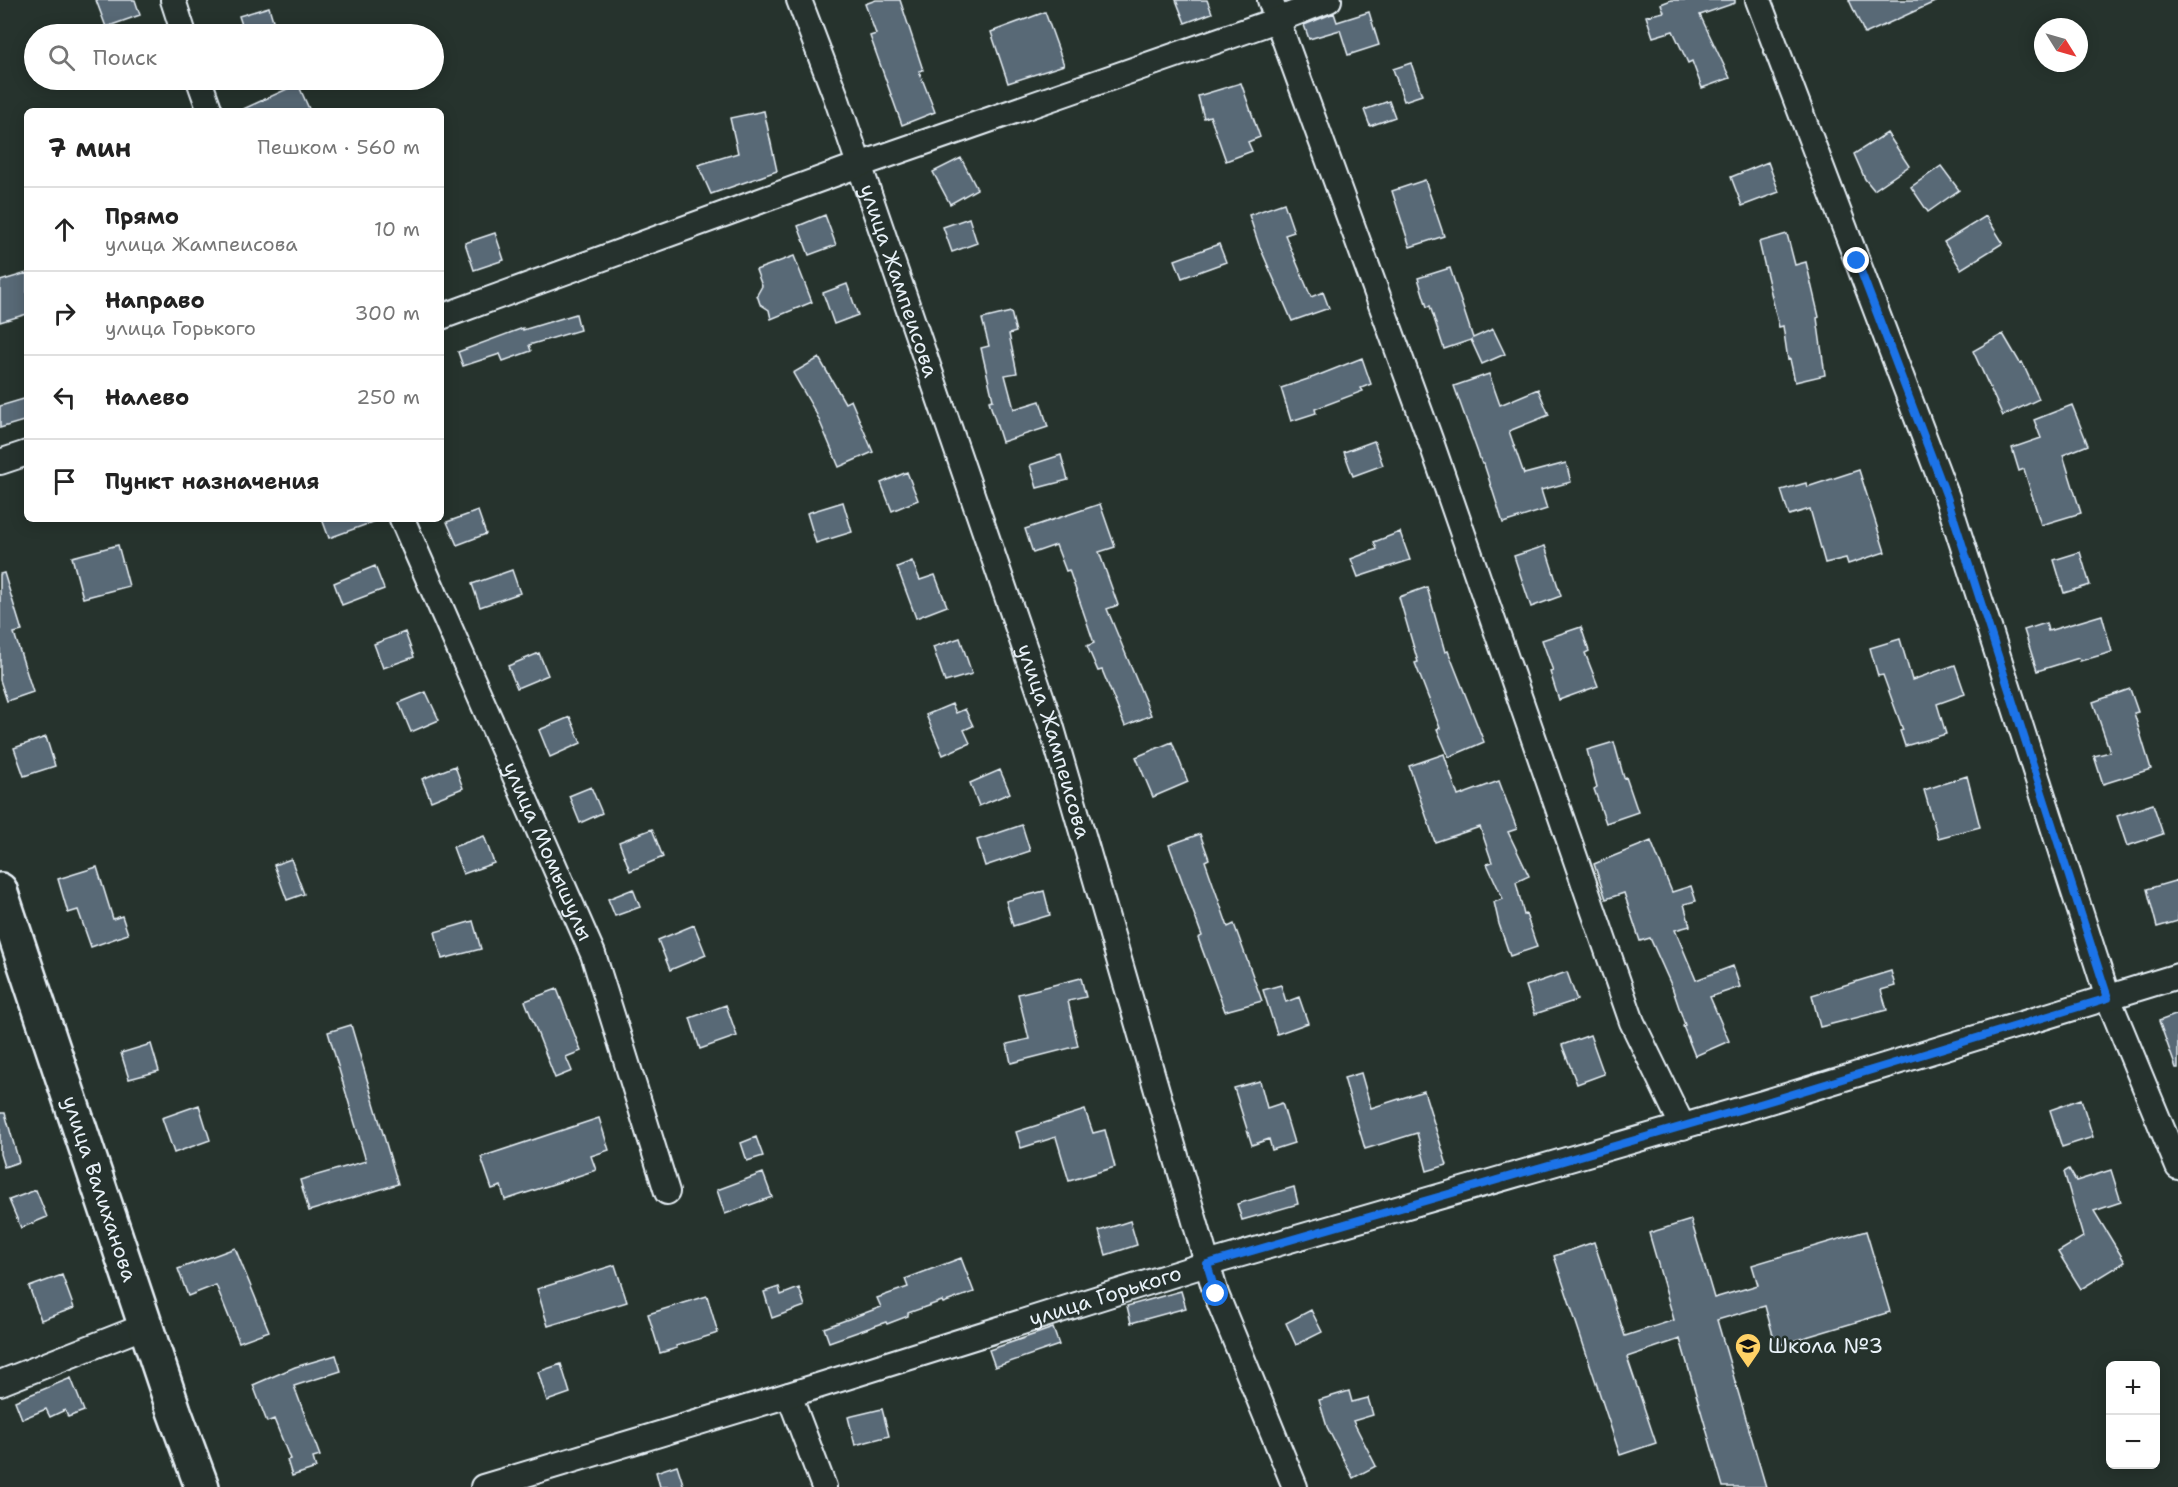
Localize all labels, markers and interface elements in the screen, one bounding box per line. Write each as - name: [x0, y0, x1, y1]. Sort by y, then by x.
- north arrow: [2034, 18, 2088, 72]
- search box: [24, 24, 444, 90]
- icon: search: [45, 41, 78, 74]
- text: Поиск: [93, 43, 157, 72]
- text: 7 мин: [48, 130, 131, 165]
- text: Пешком · 560 m: [257, 134, 420, 160]
- street label: улица Жампеисова: [853, 180, 945, 381]
- text: Прямо: [105, 202, 179, 231]
- icon: ahead: [48, 213, 81, 246]
- text: 10 m: [374, 216, 420, 242]
- text: улица Жампеисова: [105, 231, 298, 257]
- route end: [1843, 247, 1869, 273]
- text: Направо: [105, 286, 205, 315]
- icon: right: [48, 297, 81, 330]
- text: 300 m: [354, 300, 420, 326]
- text: улица Горького: [105, 315, 256, 341]
- icon: left: [48, 381, 81, 414]
- text: Налево: [105, 383, 189, 412]
- text: 250 m: [356, 384, 420, 410]
- icon: arrive: [48, 465, 81, 498]
- text: Пункт назначения: [105, 467, 319, 496]
- street label: улица Жампеисова: [1010, 640, 1097, 842]
- street label: улица Момышулы: [496, 758, 599, 945]
- street label: улица Валиханова: [56, 1092, 144, 1285]
- street label: улица Горького: [1025, 1259, 1185, 1333]
- route start: [1202, 1280, 1228, 1306]
- school or university icon: Школа №3: [1733, 1331, 1763, 1369]
- place label: Школа №3: [1768, 1332, 1883, 1360]
- map controls: [2106, 1361, 2160, 1469]
- button: +: [2106, 1361, 2160, 1415]
- button: −: [2106, 1415, 2160, 1469]

